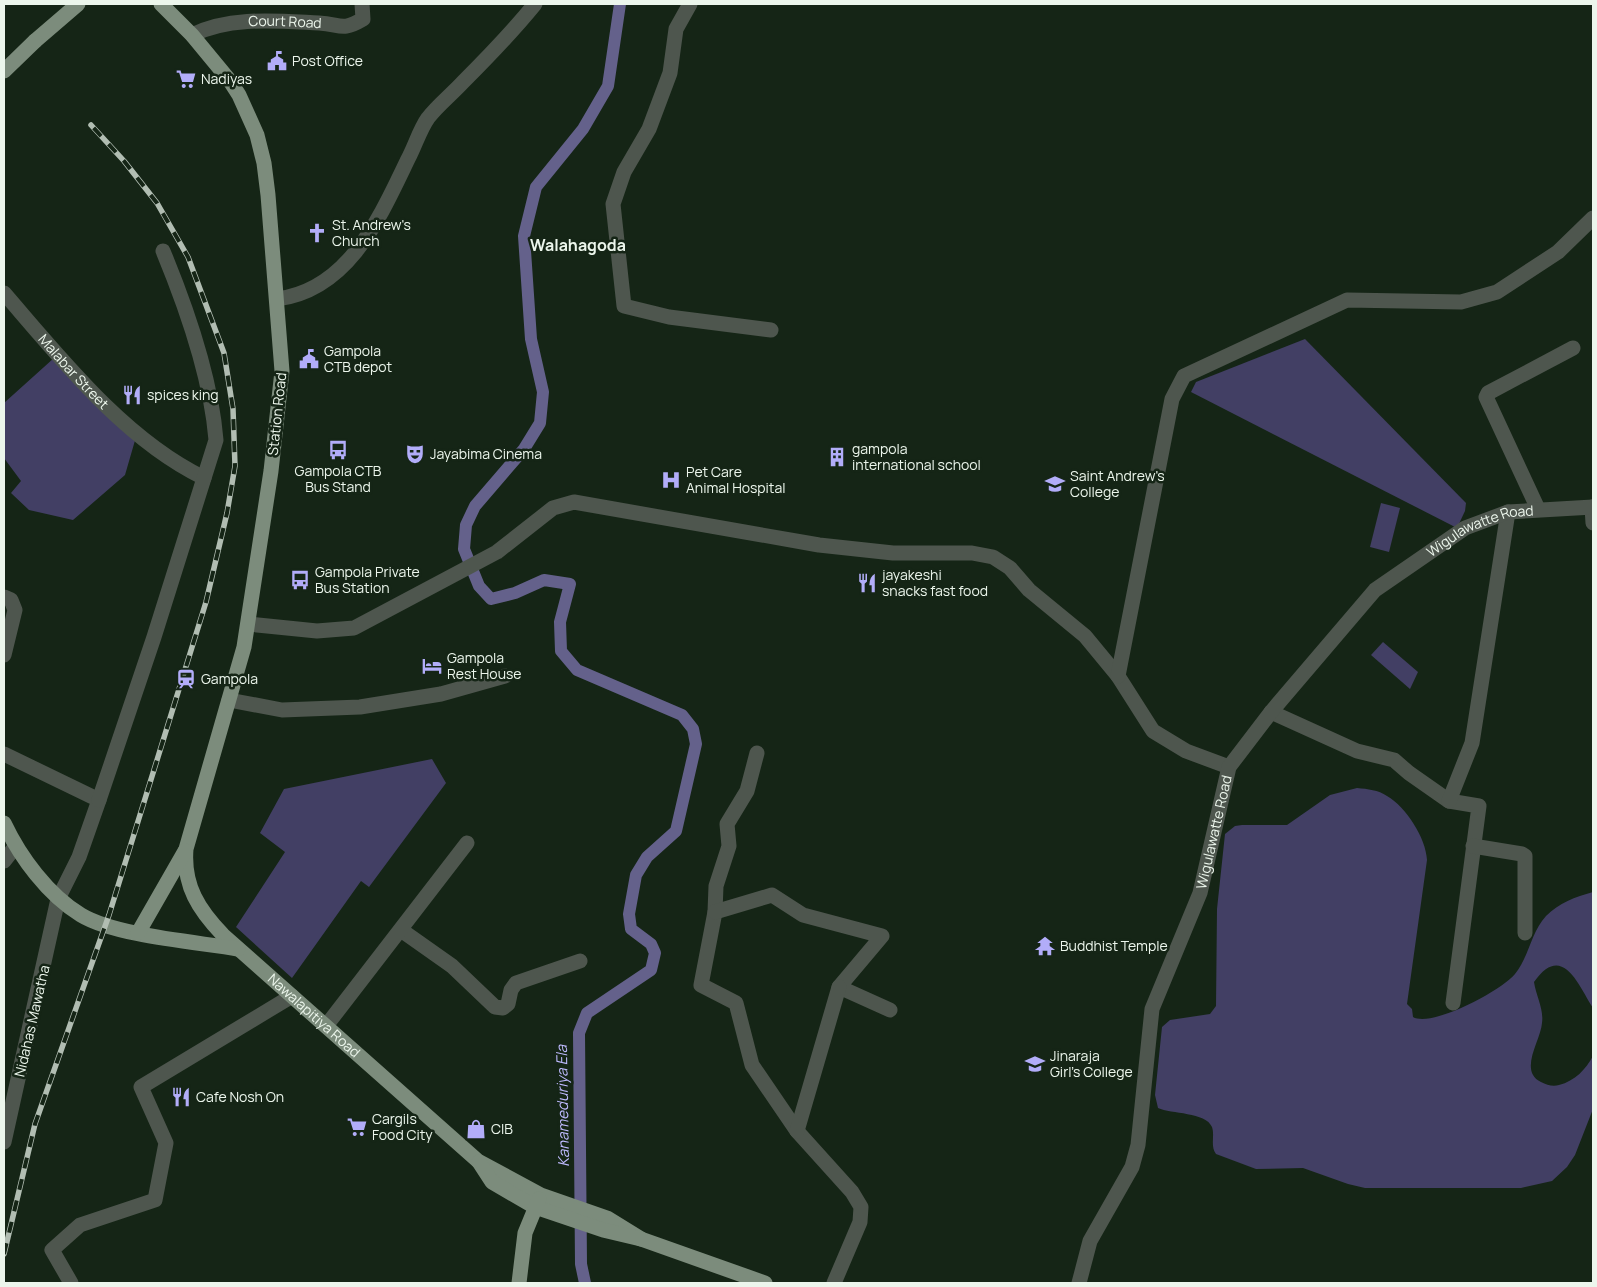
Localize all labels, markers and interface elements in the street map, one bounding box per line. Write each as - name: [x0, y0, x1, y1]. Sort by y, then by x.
- street label: Court Road: [248, 11, 322, 32]
- public building icon: Post Office: [266, 50, 288, 72]
- place label: Post Office: [292, 51, 363, 70]
- supermarket icon: Nadiyas: [175, 68, 197, 90]
- place label: Nadiyas: [201, 69, 252, 88]
- place label: St. Andrew's Church: [332, 215, 411, 250]
- church icon: St. Andrew's Church: [306, 222, 328, 244]
- district label: Walahagoda: [530, 234, 626, 256]
- street label: Malabar Street: [34, 330, 114, 413]
- place label: Gampola CTB depot: [324, 341, 393, 376]
- public building icon: Gampola CTB depot: [298, 348, 320, 370]
- street label: Station Road: [263, 371, 290, 456]
- restaurant icon: spices king: [121, 384, 143, 406]
- place label: spices king: [147, 385, 219, 404]
- bus stop icon: Gampola CTB Bus Stand: [327, 439, 349, 461]
- place label: gampola international school: [852, 439, 981, 474]
- theatre icon: Jayabima Cinema: [404, 443, 426, 465]
- place label: Jayabima Cinema: [430, 444, 542, 463]
- building icon: gampola international school: [826, 446, 848, 468]
- place label: Gampola CTB Bus Stand: [295, 461, 382, 496]
- place label: Pet Care Animal Hospital: [686, 462, 786, 497]
- place label: Saint Andrew's College: [1070, 466, 1165, 501]
- hospital icon: Pet Care Animal Hospital: [660, 469, 682, 491]
- school or university icon: Saint Andrew's College: [1044, 473, 1066, 495]
- street label: Wigulawatte Road: [1422, 501, 1534, 561]
- place label: Gampola Private Bus Station: [315, 562, 420, 597]
- place label: jayakeshi snacks fast food: [881, 565, 988, 600]
- bus stop icon: Gampola Private Bus Station: [289, 569, 311, 591]
- restaurant icon: jayakeshi snacks fast food: [856, 572, 878, 594]
- place label: Gampola Rest House: [447, 648, 521, 683]
- hotel icon: Gampola Rest House: [421, 655, 443, 677]
- station icon: Gampola: [175, 668, 197, 690]
- place label: Gampola: [201, 669, 258, 688]
- street label: Wigulawatte Road: [1191, 773, 1236, 891]
- temple icon: Buddhist Temple: [1034, 935, 1056, 957]
- place label: Buddhist Temple: [1060, 936, 1168, 955]
- street label: Nidahas Mawatha: [9, 963, 54, 1079]
- street label: Nawalapitiya Road: [264, 969, 365, 1061]
- water label: Kanameduriya Ela: [551, 1044, 574, 1167]
- place label: Jinaraja Girl's College: [1050, 1046, 1133, 1081]
- school or university icon: Jinaraja Girl's College: [1024, 1053, 1046, 1075]
- restaurant icon: Cafe Nosh On: [170, 1086, 192, 1108]
- place label: Cafe Nosh On: [196, 1087, 284, 1106]
- place label: Cargils Food City: [372, 1109, 433, 1144]
- supermarket icon: Cargils Food City: [346, 1116, 368, 1138]
- shop icon: CIB: [465, 1118, 487, 1140]
- place label: CIB: [491, 1119, 513, 1138]

